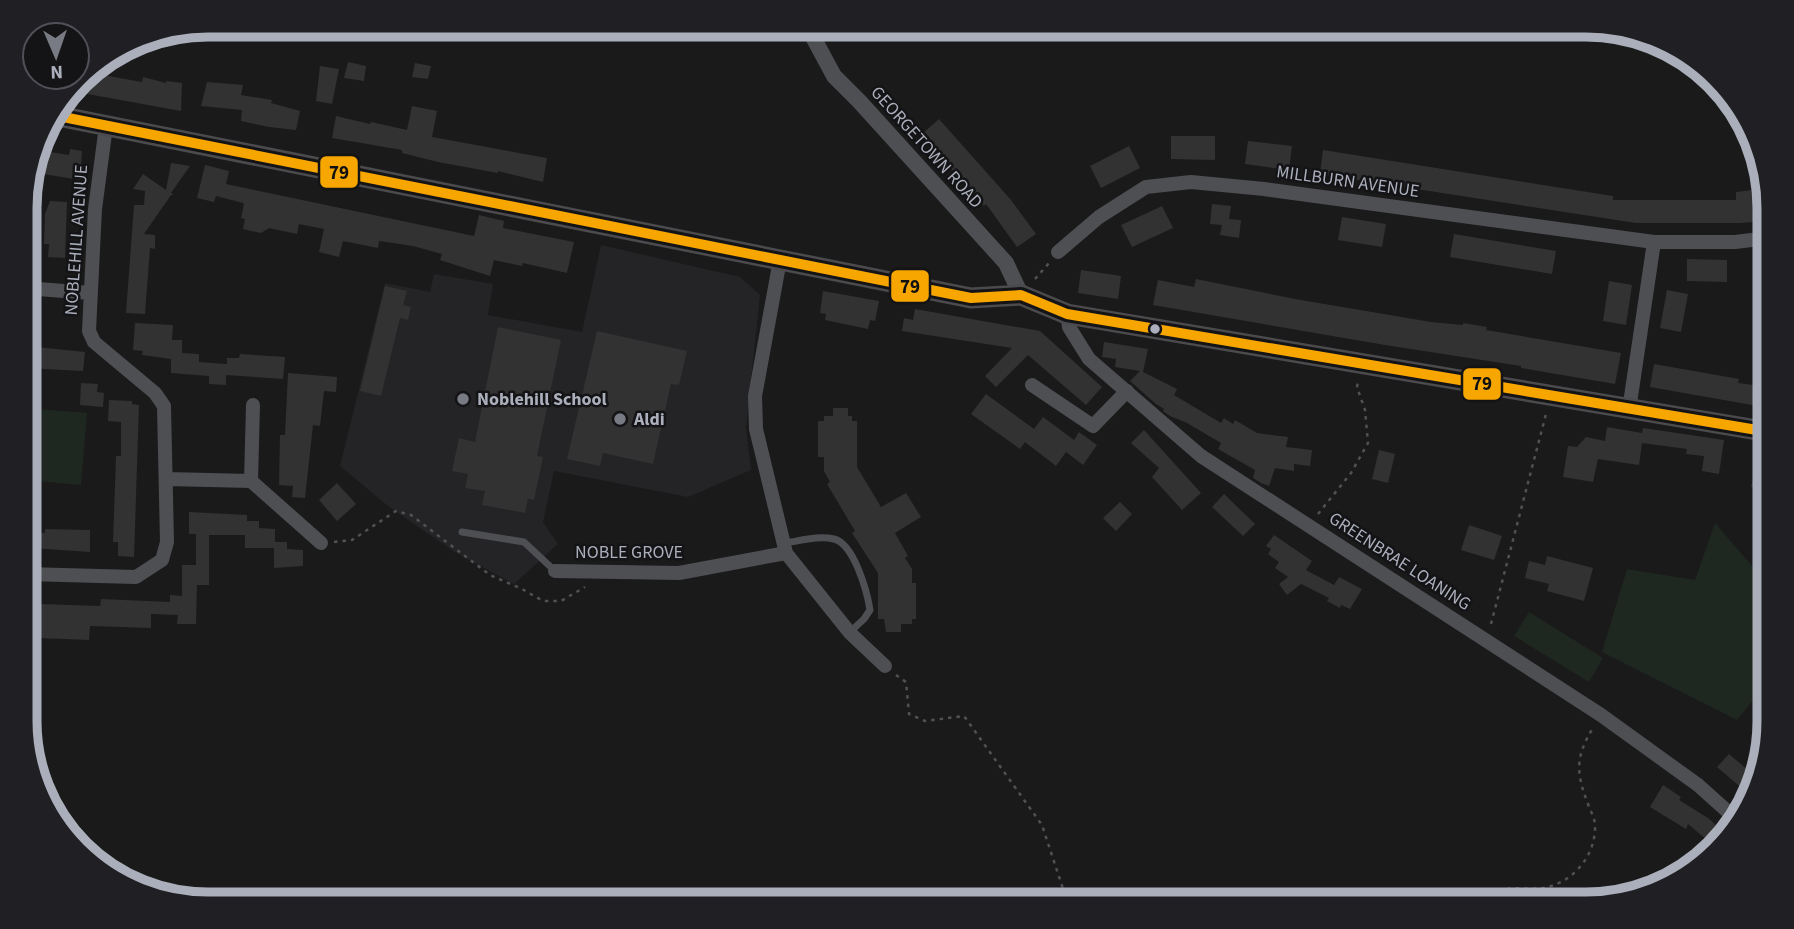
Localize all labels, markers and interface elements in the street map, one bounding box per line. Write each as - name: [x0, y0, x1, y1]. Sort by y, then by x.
- north arrow: [21, 21, 91, 91]
- text: N: [50, 58, 63, 85]
- street label: GEORGETOWN ROAD: [865, 81, 988, 214]
- line badge: 79: [319, 155, 359, 189]
- street label: MILLBURN AVENUE: [1275, 159, 1421, 204]
- text: 79: [329, 160, 349, 187]
- street label: NOBLEHILL AVENUE: [59, 164, 94, 316]
- line badge: 79: [890, 269, 930, 303]
- text: 79: [900, 274, 920, 301]
- unlabelled marker: [1148, 322, 1162, 336]
- line badge: 79: [1462, 367, 1502, 401]
- text: 79: [1472, 371, 1492, 398]
- place label: Noblehill School: [477, 387, 607, 412]
- marker: Noblehill School: [455, 391, 471, 407]
- place label: Aldi: [633, 407, 665, 432]
- marker: Aldi: [612, 411, 628, 427]
- street label: GREENBRAE LOANING: [1324, 506, 1476, 617]
- street label: NOBLE GROVE: [575, 540, 683, 565]

